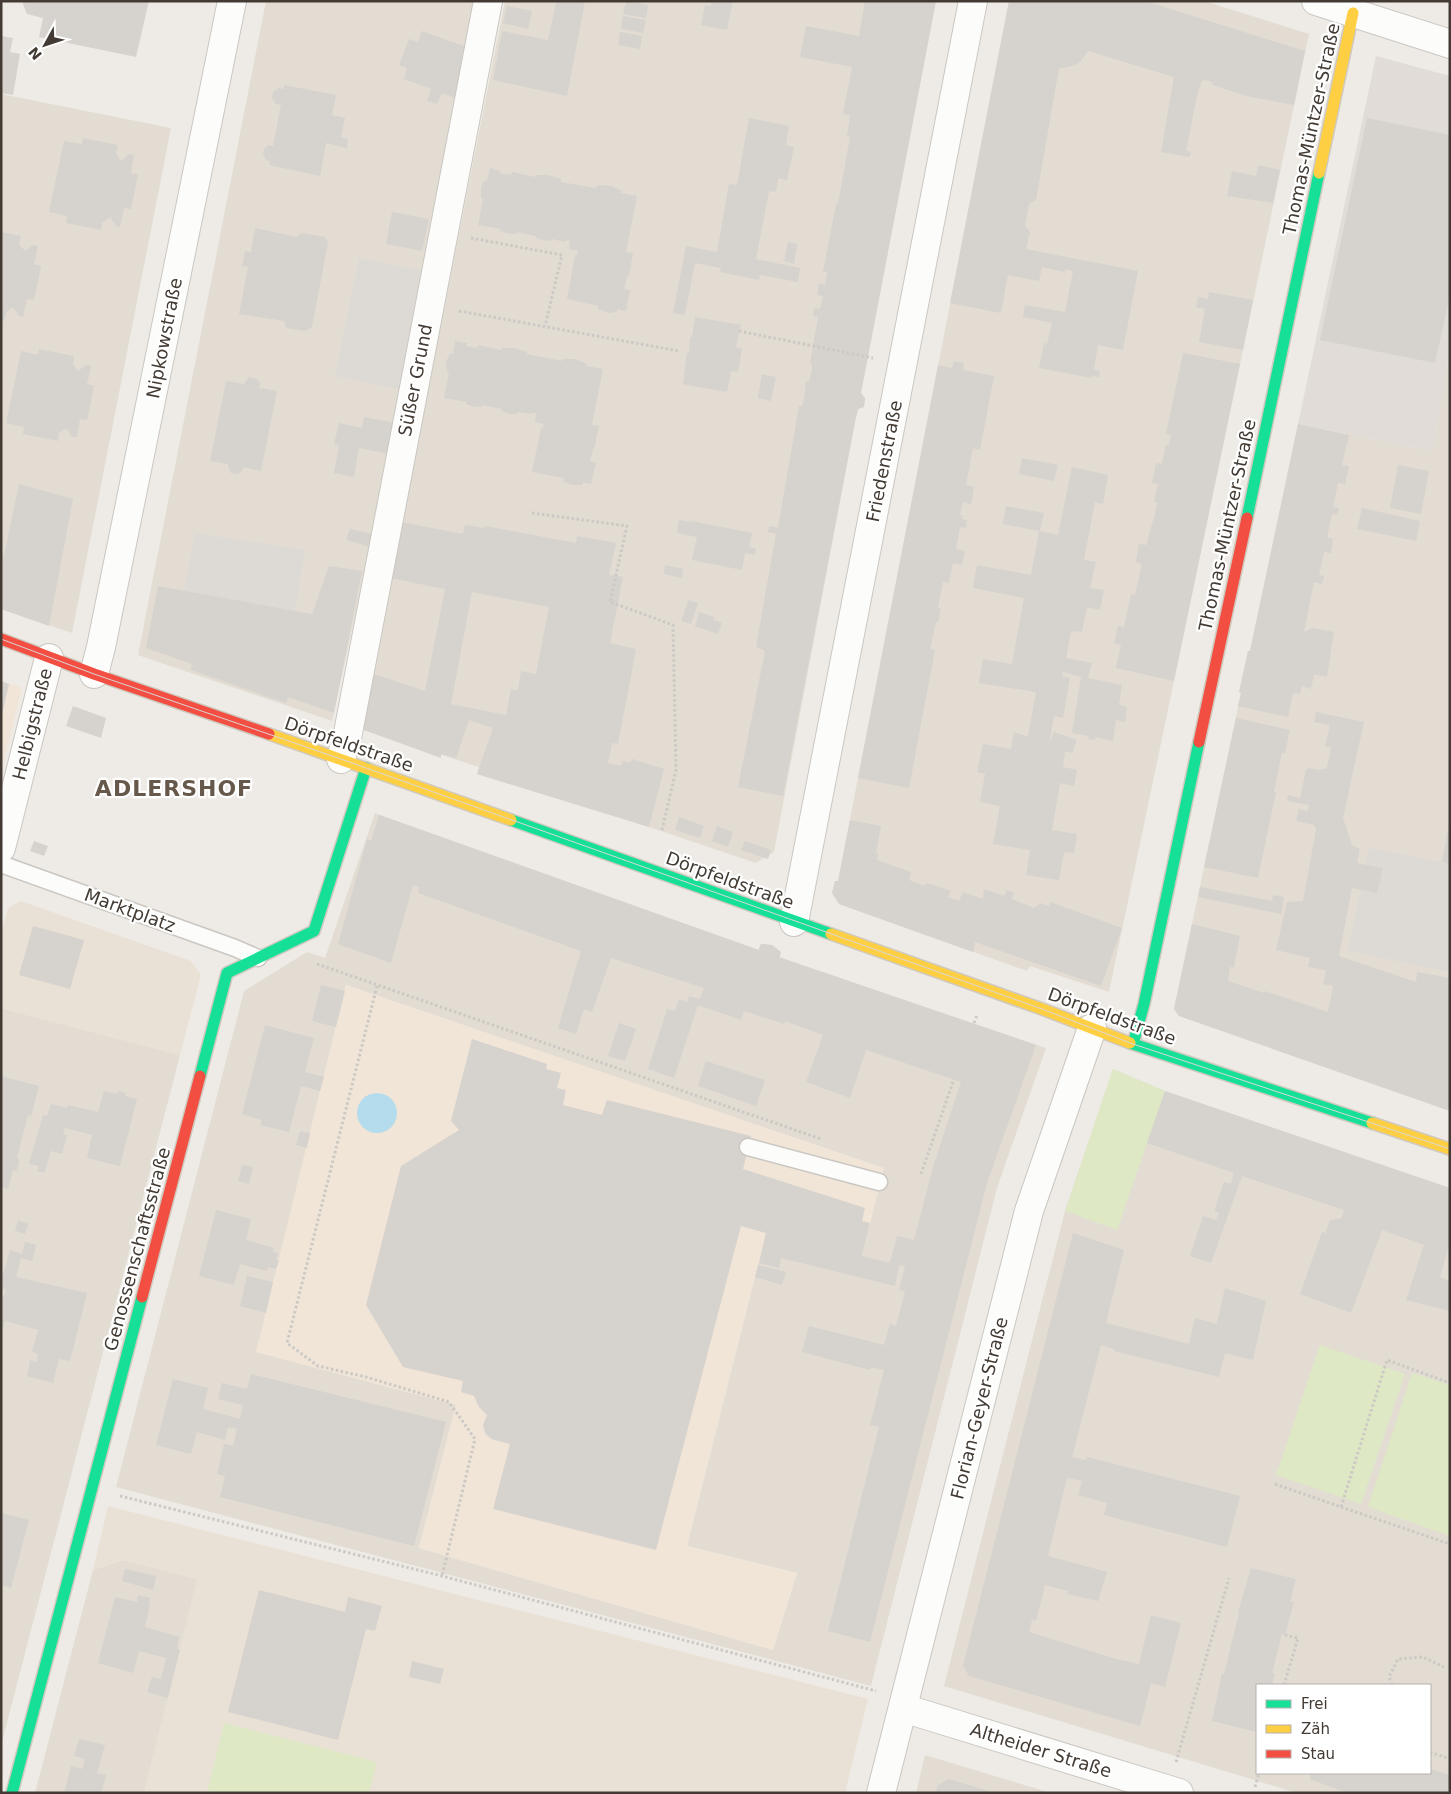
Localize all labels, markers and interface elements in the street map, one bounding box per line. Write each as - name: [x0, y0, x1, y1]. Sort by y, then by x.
- north arrow: [20, 20, 70, 70]
- street label: Thomas-Müntzer-Straße: [1278, 21, 1344, 238]
- text: N: [25, 44, 45, 63]
- street label: Nipkowstraße: [142, 276, 186, 400]
- street label: Süßer Grund: [394, 322, 436, 438]
- street label: Friedenstraße: [862, 398, 906, 524]
- street label: Thomas-Müntzer-Straße: [1194, 417, 1260, 634]
- street label: Helbigstraße: [8, 666, 56, 782]
- street label: Dörpfeldstraße: [282, 712, 416, 776]
- district label: ADLERSHOF: [95, 776, 253, 801]
- street label: Dörpfeldstraße: [663, 847, 797, 913]
- street label: Marktplatz: [82, 884, 178, 936]
- street label: Dörpfeldstraße: [1045, 983, 1179, 1049]
- street label: Genossenschaftsstraße: [100, 1145, 174, 1353]
- street label: Florian-Geyer-Straße: [946, 1315, 1012, 1501]
- legend: [1256, 1684, 1431, 1774]
- text: Frei: [1301, 1695, 1328, 1713]
- street label: Altheider Straße: [968, 1718, 1114, 1782]
- text: Zäh: [1301, 1720, 1330, 1738]
- text: Stau: [1301, 1745, 1335, 1763]

